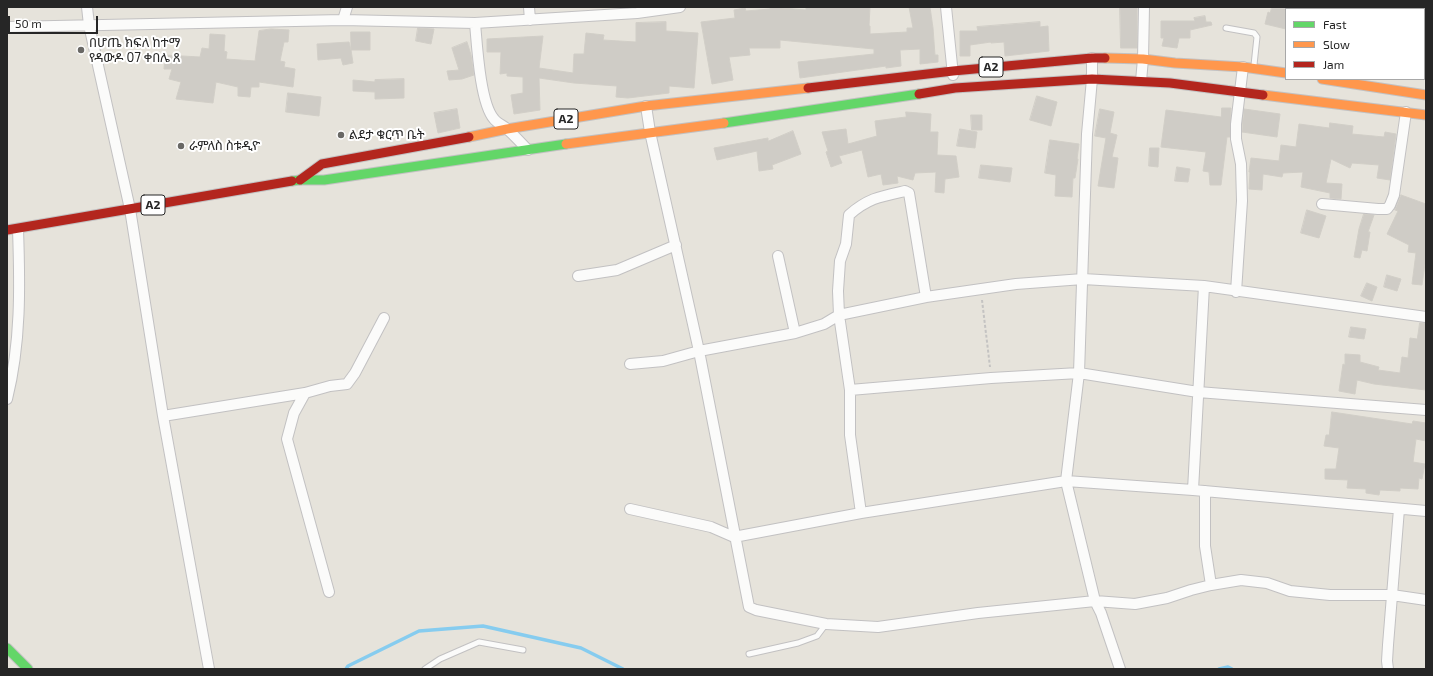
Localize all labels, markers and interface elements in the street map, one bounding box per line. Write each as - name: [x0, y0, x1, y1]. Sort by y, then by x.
- scale bar: [10, 8, 100, 34]
- legend: [1285, 8, 1425, 80]
- text: 50 m: [15, 16, 42, 30]
- text: Fast: [1323, 17, 1346, 31]
- place label: በሆጤ ክፍለ ከተማ የዳውዶ 07 ቀበሌ ጸ: [89, 35, 180, 66]
- text: Slow: [1323, 37, 1350, 51]
- marker: በሆጤ ክፍለ ከተማ የዳውዶ 07 ቀበሌ ጸ: [76, 45, 86, 55]
- road number: A2: [979, 57, 1003, 77]
- text: Jam: [1323, 57, 1344, 71]
- road number: A2: [554, 109, 578, 129]
- place label: ልደታ ቁርጥ ቤት: [349, 127, 425, 143]
- marker: ልደታ ቁርጥ ቤት: [336, 130, 346, 140]
- place label: ራምለስ ስቱዲዮ: [189, 138, 260, 154]
- marker: ራምለስ ስቱዲዮ: [176, 141, 186, 151]
- road number: A2: [141, 195, 165, 215]

